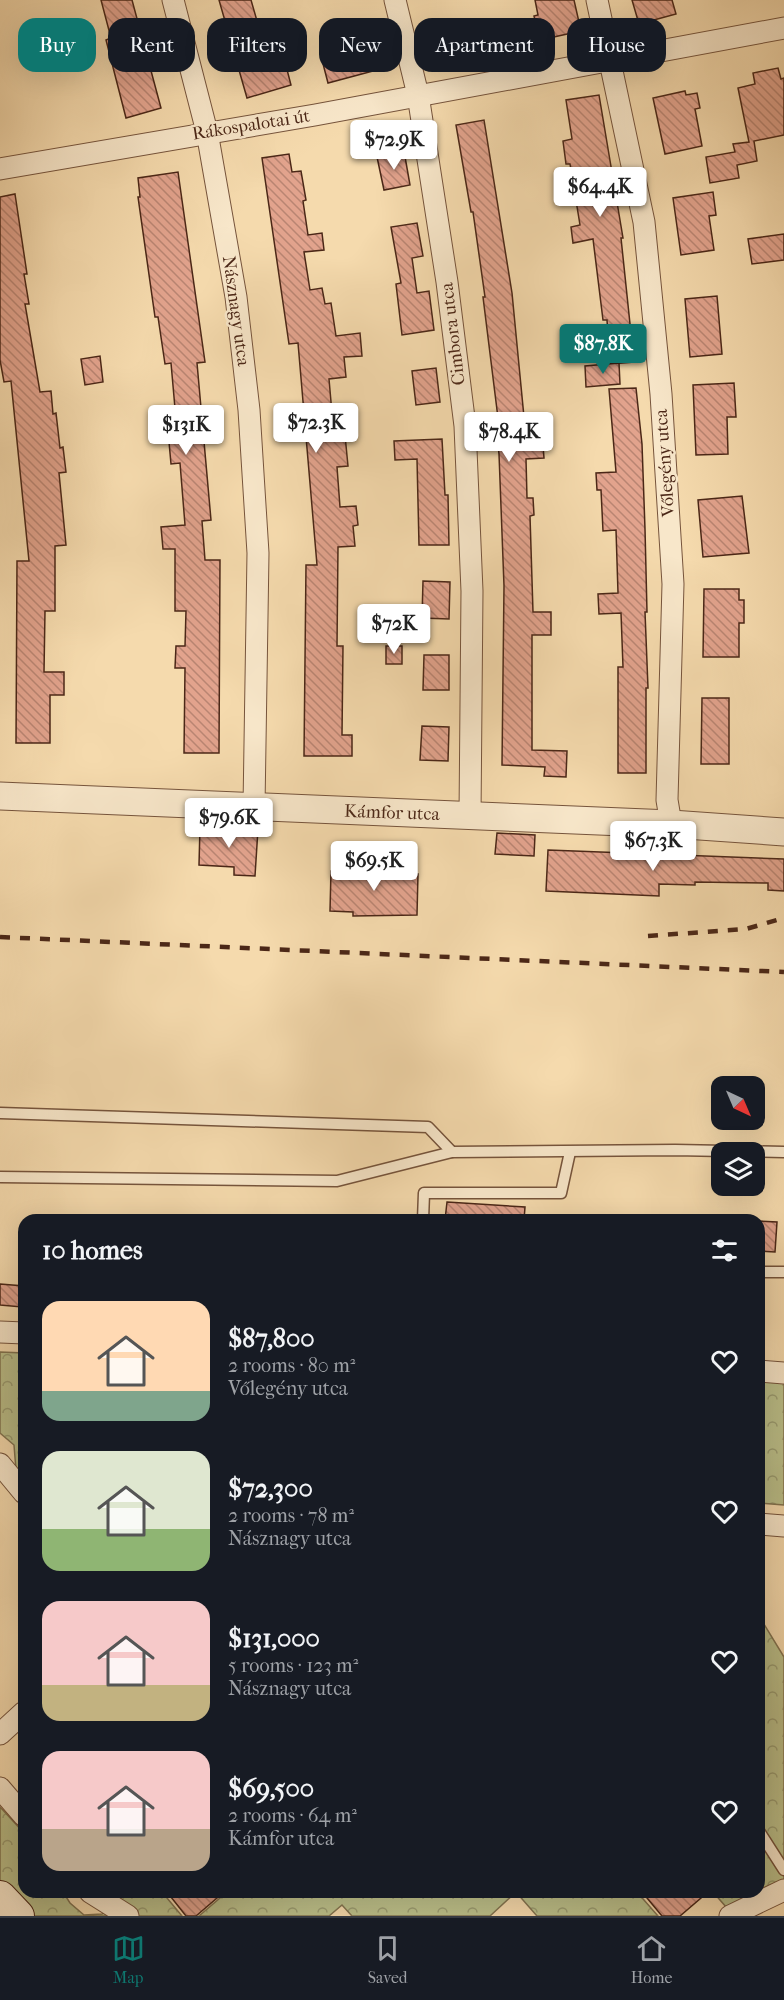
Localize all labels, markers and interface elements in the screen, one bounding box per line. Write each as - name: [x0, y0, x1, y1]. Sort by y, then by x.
- chip: Buy: [18, 18, 96, 72]
- chip: Rent: [108, 18, 195, 72]
- chip: Filters: [207, 18, 307, 72]
- chip: New: [319, 18, 402, 72]
- chip: Apartment: [414, 18, 555, 72]
- chip: House: [567, 18, 666, 72]
- street label: Rákospalotai út: [191, 105, 312, 145]
- pin: $72.9K: [345, 120, 443, 171]
- text: $72.9K: [364, 128, 424, 151]
- pin: $64.4K: [551, 167, 649, 218]
- text: $64.4K: [568, 175, 632, 198]
- street label: Násznagy utca: [218, 255, 254, 368]
- street label: Cimbora utca: [436, 281, 470, 387]
- pin: $87.8K: [554, 324, 652, 375]
- text: $87.8K: [574, 332, 632, 355]
- pin: $72.3K: [267, 403, 365, 454]
- pin: $131K: [144, 405, 228, 456]
- street label: Vőlegény utca: [651, 408, 679, 519]
- text: $72.3K: [287, 411, 345, 434]
- pin: $78.4K: [460, 412, 558, 463]
- text: $131K: [162, 413, 210, 436]
- text: $78.4K: [478, 420, 540, 443]
- pin: $72K: [358, 604, 430, 655]
- text: $72K: [371, 612, 417, 635]
- pin: $79.6K: [180, 798, 278, 849]
- street label: Kámfor utca: [344, 801, 441, 825]
- text: $79.6K: [199, 806, 259, 829]
- pin: $67.3K: [604, 821, 702, 872]
- text: $67.3K: [624, 829, 682, 852]
- pin: $69.5K: [325, 841, 423, 892]
- text: $69.5K: [345, 849, 403, 872]
- north arrow: [711, 1076, 765, 1130]
- map controls: [711, 1076, 765, 1196]
- button: layers: [711, 1142, 765, 1196]
- icon: filters: [708, 1234, 741, 1267]
- text: 10 homes: [42, 1235, 143, 1266]
- text: $87,800: [228, 1323, 315, 1354]
- icon: home: [90, 1325, 162, 1397]
- icon: heart: [708, 1345, 741, 1378]
- text: 2 rooms · 80 m²: [228, 1354, 355, 1377]
- text: Vőlegény utca: [228, 1377, 348, 1400]
- text: $72,300: [228, 1473, 313, 1504]
- icon: home: [90, 1475, 162, 1547]
- icon: heart: [708, 1495, 741, 1528]
- text: 2 rooms · 78 m²: [228, 1504, 354, 1527]
- text: Násznagy utca: [228, 1527, 351, 1550]
- text: $131,000: [228, 1623, 320, 1654]
- icon: home: [90, 1625, 162, 1697]
- icon: heart: [708, 1645, 741, 1678]
- text: 5 rooms · 123 m²: [228, 1654, 358, 1677]
- text: Násznagy utca: [228, 1677, 351, 1700]
- text: $69,500: [228, 1773, 314, 1804]
- icon: home: [90, 1775, 162, 1847]
- icon: heart: [708, 1795, 741, 1828]
- text: 2 rooms · 64 m²: [228, 1804, 357, 1827]
- text: Kámfor utca: [228, 1827, 334, 1850]
- tab: Map: [112, 1932, 145, 1987]
- tab: Saved: [368, 1932, 408, 1987]
- tab: Home: [631, 1932, 672, 1987]

